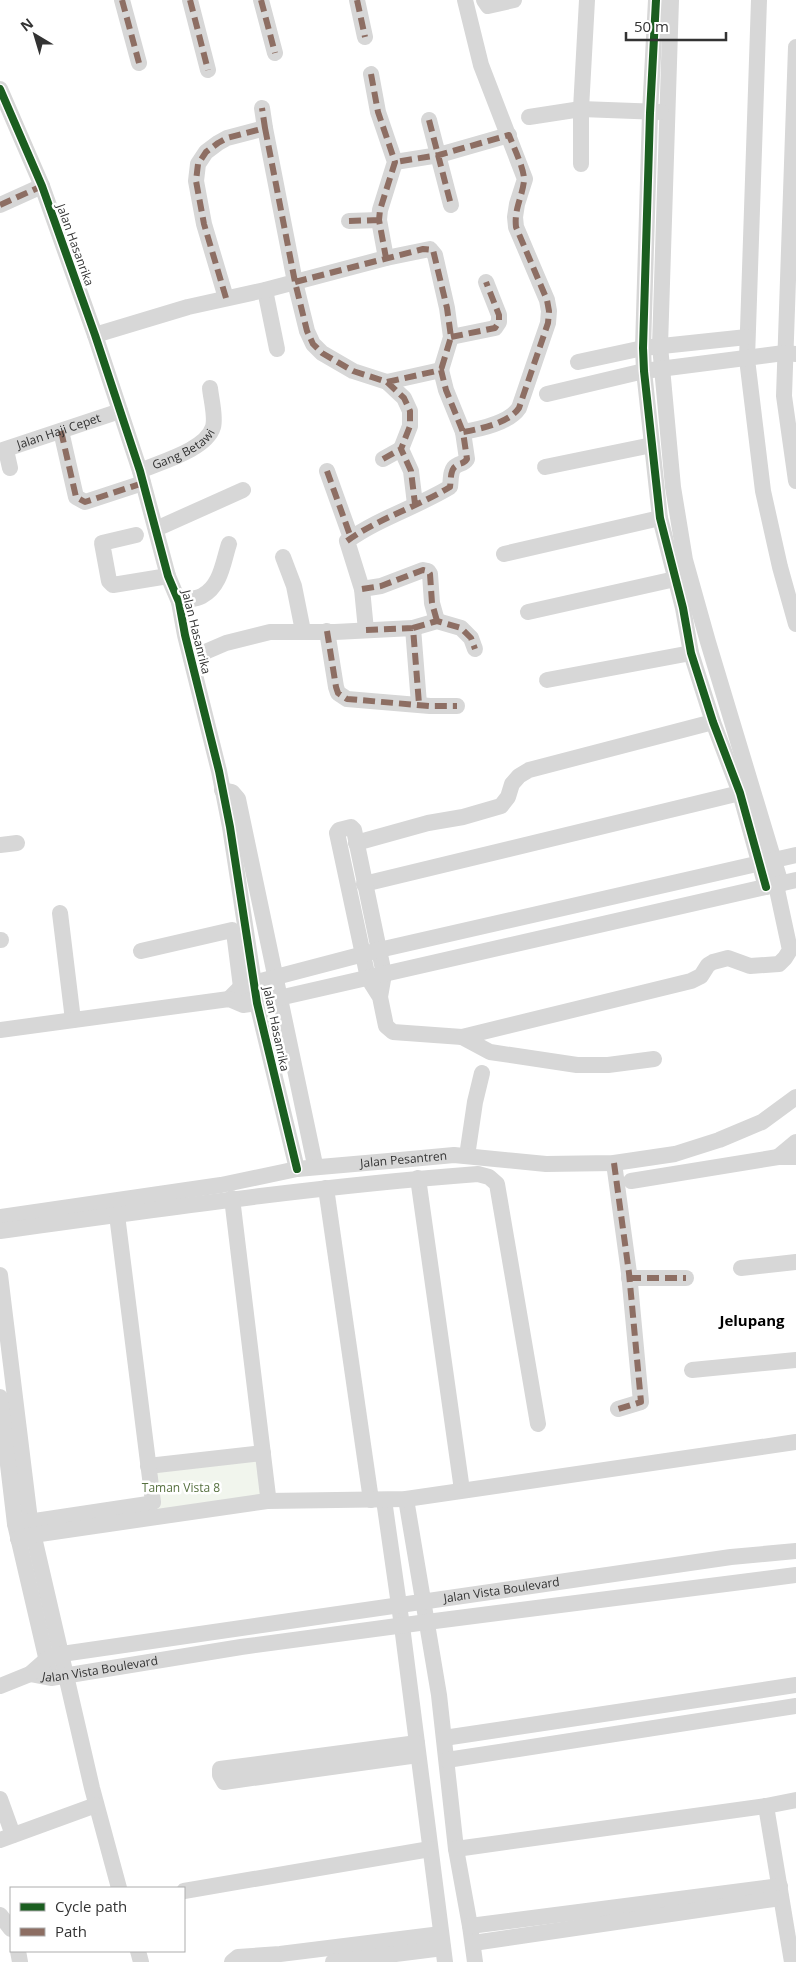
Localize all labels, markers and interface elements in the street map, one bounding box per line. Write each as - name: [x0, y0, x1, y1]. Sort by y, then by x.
- north arrow: [10, 10, 60, 60]
- scale bar: [626, 10, 726, 42]
- text: N: [16, 13, 37, 35]
- text: 50 m: [634, 16, 669, 36]
- street label: Jalan Hasanrika: [52, 200, 98, 288]
- street label: Jalan Haji Cepet: [14, 409, 103, 453]
- street label: Gang Betawi: [150, 426, 219, 473]
- street label: Jalan Hasanrika: [178, 587, 215, 676]
- street label: Jalan Hasanrika: [259, 984, 294, 1073]
- street label: Jalan Pesantren: [358, 1147, 448, 1172]
- district label: Jelupang: [717, 1310, 785, 1330]
- park label: Taman Vista 8: [142, 1479, 220, 1496]
- street label: Jalan Vista Boulevard: [441, 1573, 561, 1607]
- street label: Jalan Vista Boulevard: [40, 1652, 159, 1686]
- legend: [10, 1887, 185, 1952]
- text: Cycle path: [55, 1896, 127, 1916]
- text: Path: [55, 1921, 87, 1941]

